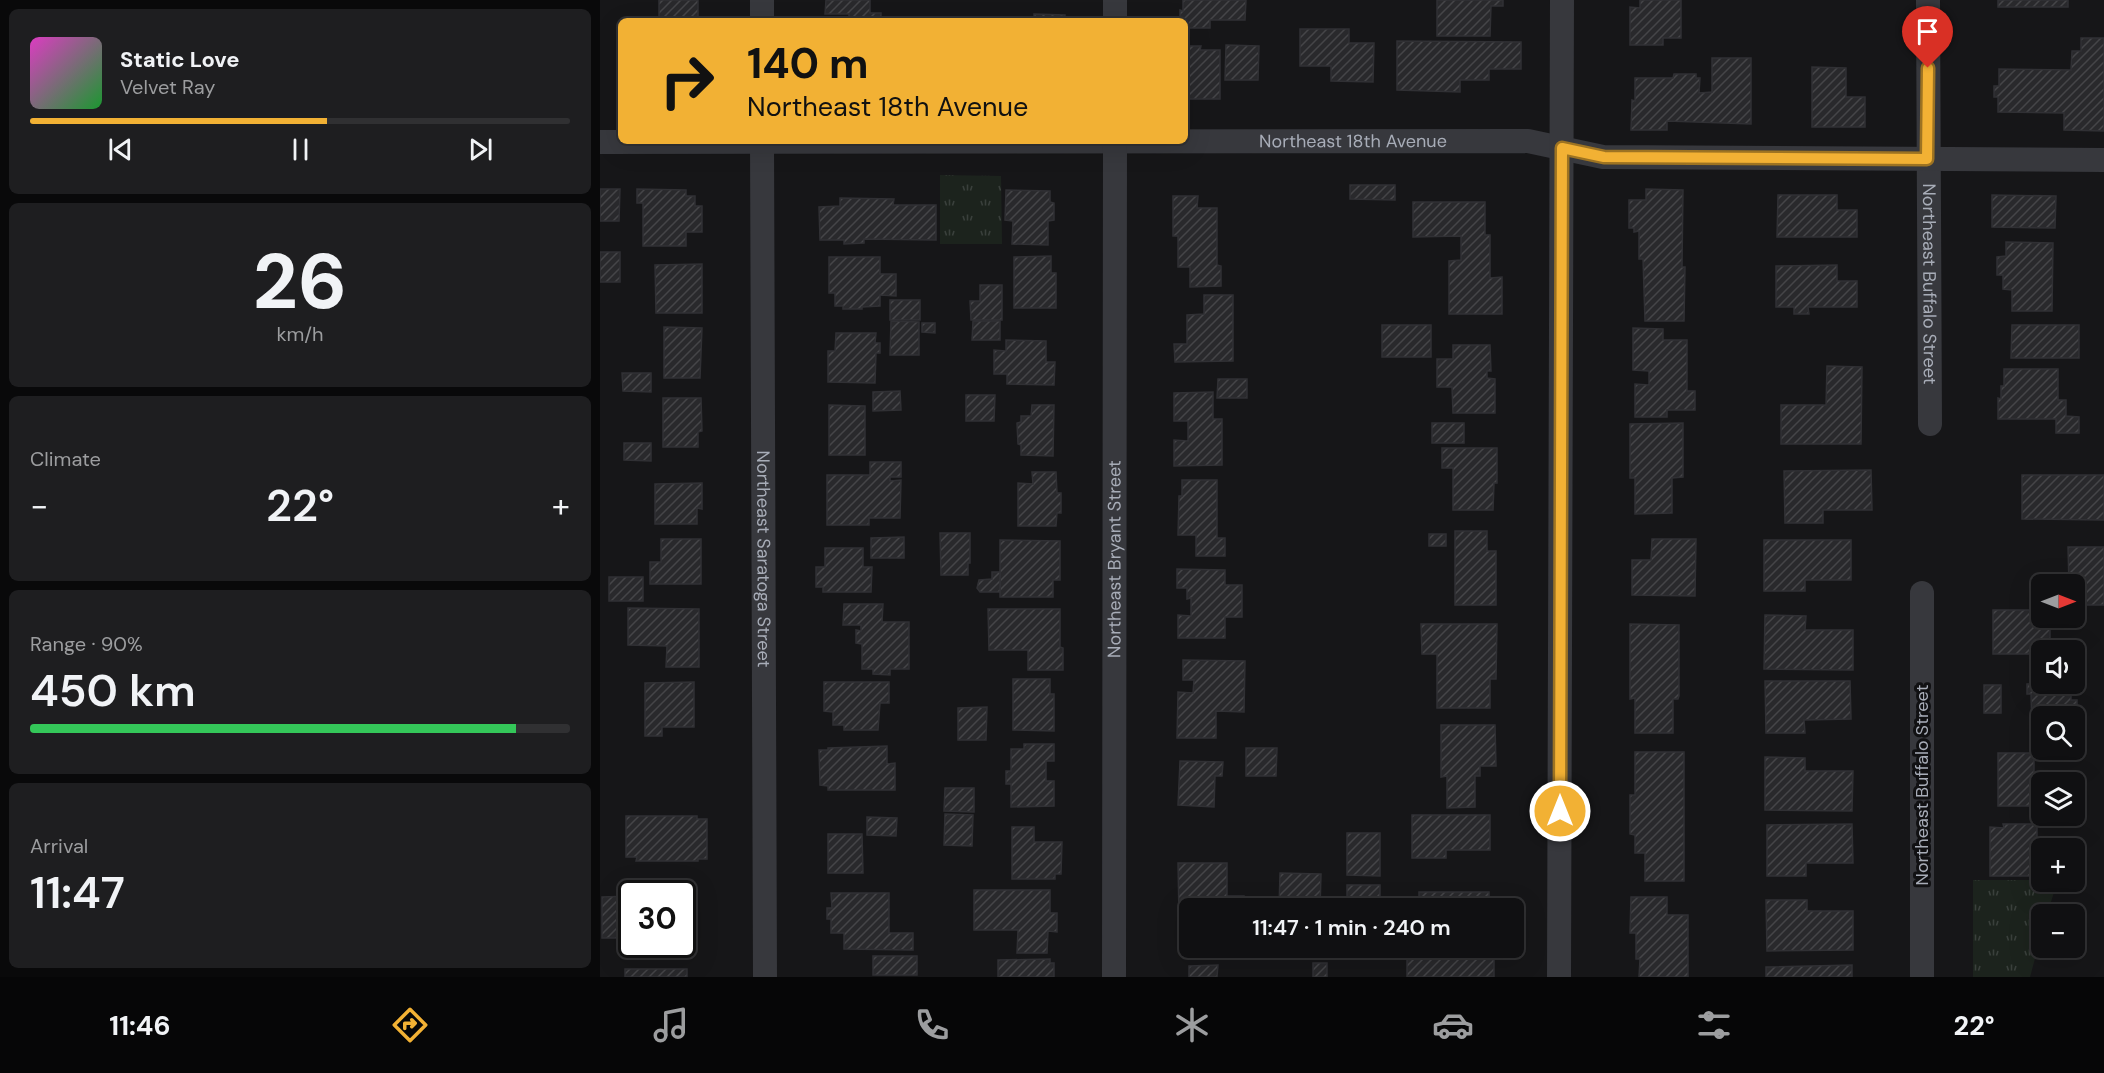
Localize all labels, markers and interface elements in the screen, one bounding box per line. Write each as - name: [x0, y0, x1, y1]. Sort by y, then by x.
- pin: [1902, 6, 1953, 68]
- icon: arrive: [1911, 15, 1944, 48]
- text: 140 m: [747, 36, 869, 91]
- icon: right: [648, 42, 726, 120]
- text: Static Love: [120, 45, 240, 74]
- text: Velvet Ray: [120, 74, 215, 100]
- text: Northeast 18th Avenue: [747, 89, 1028, 124]
- street label: Northeast 18th Avenue: [1259, 129, 1447, 153]
- icon: previous: [104, 133, 137, 166]
- icon: pause: [284, 133, 317, 166]
- icon: next: [464, 133, 497, 166]
- street label: Northeast Buffalo Street: [1917, 183, 1942, 385]
- text: 26: [253, 231, 347, 332]
- text: km/h: [276, 321, 324, 347]
- text: Climate: [30, 446, 101, 472]
- street label: Northeast Saratoga Street: [751, 450, 776, 668]
- street label: Northeast Bryant Street: [1102, 460, 1127, 658]
- text: 22°: [266, 476, 334, 535]
- text: −: [30, 484, 48, 527]
- text: +: [552, 484, 570, 527]
- north arrow: [2031, 574, 2085, 628]
- map controls: [2031, 574, 2085, 958]
- text: Range · 90%: [30, 631, 143, 657]
- button: sound: [2031, 640, 2085, 694]
- text: 450 km: [30, 661, 196, 720]
- street label: Northeast Buffalo Street: [1910, 684, 1934, 886]
- button: search: [2031, 706, 2085, 760]
- button: layers: [2031, 772, 2085, 826]
- position arrow: [1528, 779, 1592, 843]
- text: Arrival: [30, 833, 88, 859]
- button: +: [2031, 838, 2085, 892]
- text: 11:47: [30, 863, 125, 922]
- speed limit sign: 30: [618, 880, 696, 958]
- button: −: [2031, 904, 2085, 958]
- text: 11:47 · 1 min · 240 m: [1252, 913, 1451, 942]
- icon: directions: [389, 1004, 431, 1046]
- icon: music: [650, 1004, 692, 1046]
- icon: phone: [911, 1004, 953, 1046]
- icon: climate: [1171, 1004, 1213, 1046]
- icon: car: [1432, 1004, 1474, 1046]
- icon: filters: [1693, 1004, 1735, 1046]
- text: 11:46: [109, 1008, 171, 1043]
- text: 22°: [1954, 1008, 1995, 1043]

